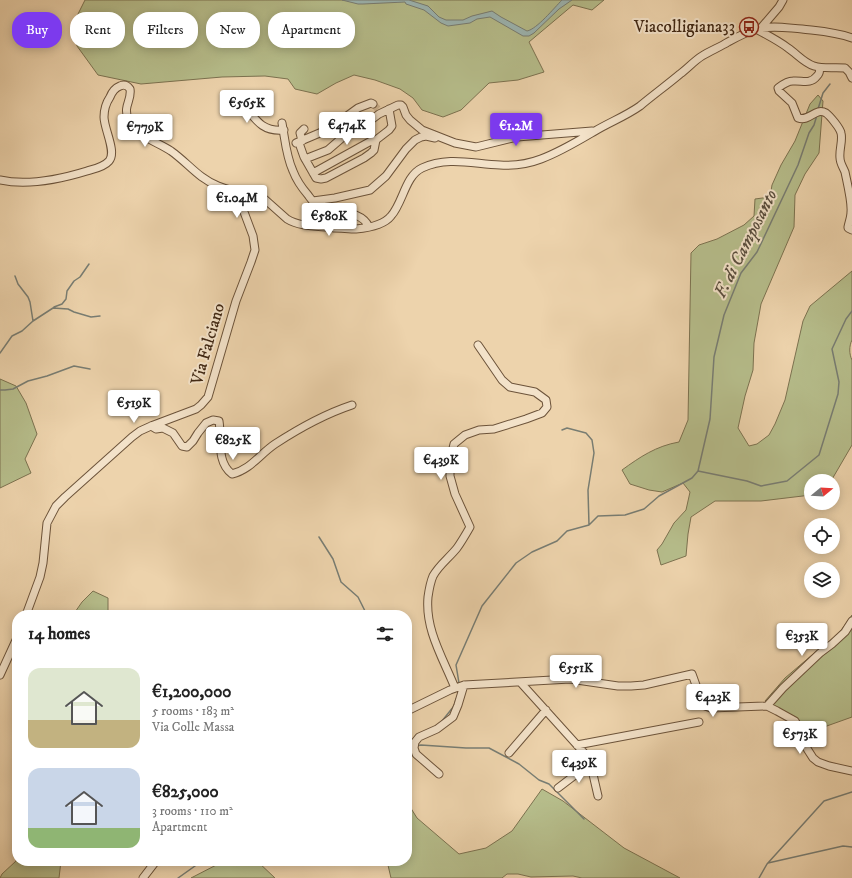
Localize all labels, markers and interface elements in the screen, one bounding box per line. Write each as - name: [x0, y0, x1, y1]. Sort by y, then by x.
- chip: Buy: [12, 12, 62, 48]
- chip: Rent: [70, 12, 125, 48]
- chip: Filters: [133, 12, 198, 48]
- chip: New: [206, 12, 260, 48]
- chip: Apartment: [268, 12, 355, 48]
- place label: Viacolligiana33: [633, 16, 735, 38]
- bus stop icon: Viacolligiana33: [738, 16, 760, 38]
- pin: €565K: [219, 90, 275, 124]
- text: €565K: [229, 95, 265, 111]
- pin: €474K: [319, 112, 375, 146]
- pin: €1.2M: [488, 113, 544, 147]
- pin: €779K: [117, 114, 173, 148]
- text: €474K: [328, 117, 366, 133]
- text: €1.2M: [499, 118, 533, 134]
- text: €779K: [127, 119, 163, 135]
- pin: €1.04M: [204, 185, 270, 219]
- water label: F. di Camposanto: [709, 186, 783, 302]
- text: €1.04M: [216, 190, 258, 206]
- pin: €580K: [301, 203, 357, 237]
- text: €580K: [311, 208, 347, 224]
- street label: Via Falciano: [186, 301, 230, 388]
- pin: €519K: [106, 390, 162, 424]
- text: €519K: [117, 395, 151, 411]
- pin: €825K: [205, 427, 261, 461]
- text: €825K: [215, 432, 251, 448]
- pin: €439K: [413, 447, 469, 481]
- text: €439K: [423, 452, 459, 468]
- north arrow: [804, 474, 840, 510]
- map controls: [804, 474, 840, 598]
- button: locate: [804, 518, 840, 554]
- button: layers: [804, 562, 840, 598]
- text: 14 homes: [28, 623, 90, 645]
- icon: filters: [374, 623, 396, 645]
- pin: €353K: [774, 623, 830, 657]
- text: €353K: [786, 628, 818, 644]
- pin: €551K: [548, 655, 604, 689]
- text: €551K: [559, 660, 593, 676]
- text: €1,200,000: [152, 681, 231, 703]
- icon: home: [60, 684, 108, 732]
- pin: €423K: [685, 684, 741, 718]
- text: €423K: [695, 689, 731, 705]
- text: 5 rooms · 183 m²: [152, 703, 234, 719]
- text: Via Colle Massa: [152, 719, 234, 735]
- pin: €573K: [772, 721, 828, 755]
- text: €573K: [783, 726, 817, 742]
- pin: €439K: [551, 750, 607, 784]
- text: €439K: [561, 755, 597, 771]
- text: €825,000: [152, 781, 219, 803]
- icon: home: [60, 784, 108, 832]
- text: 3 rooms · 110 m²: [152, 803, 233, 819]
- text: Apartment: [152, 819, 207, 835]

